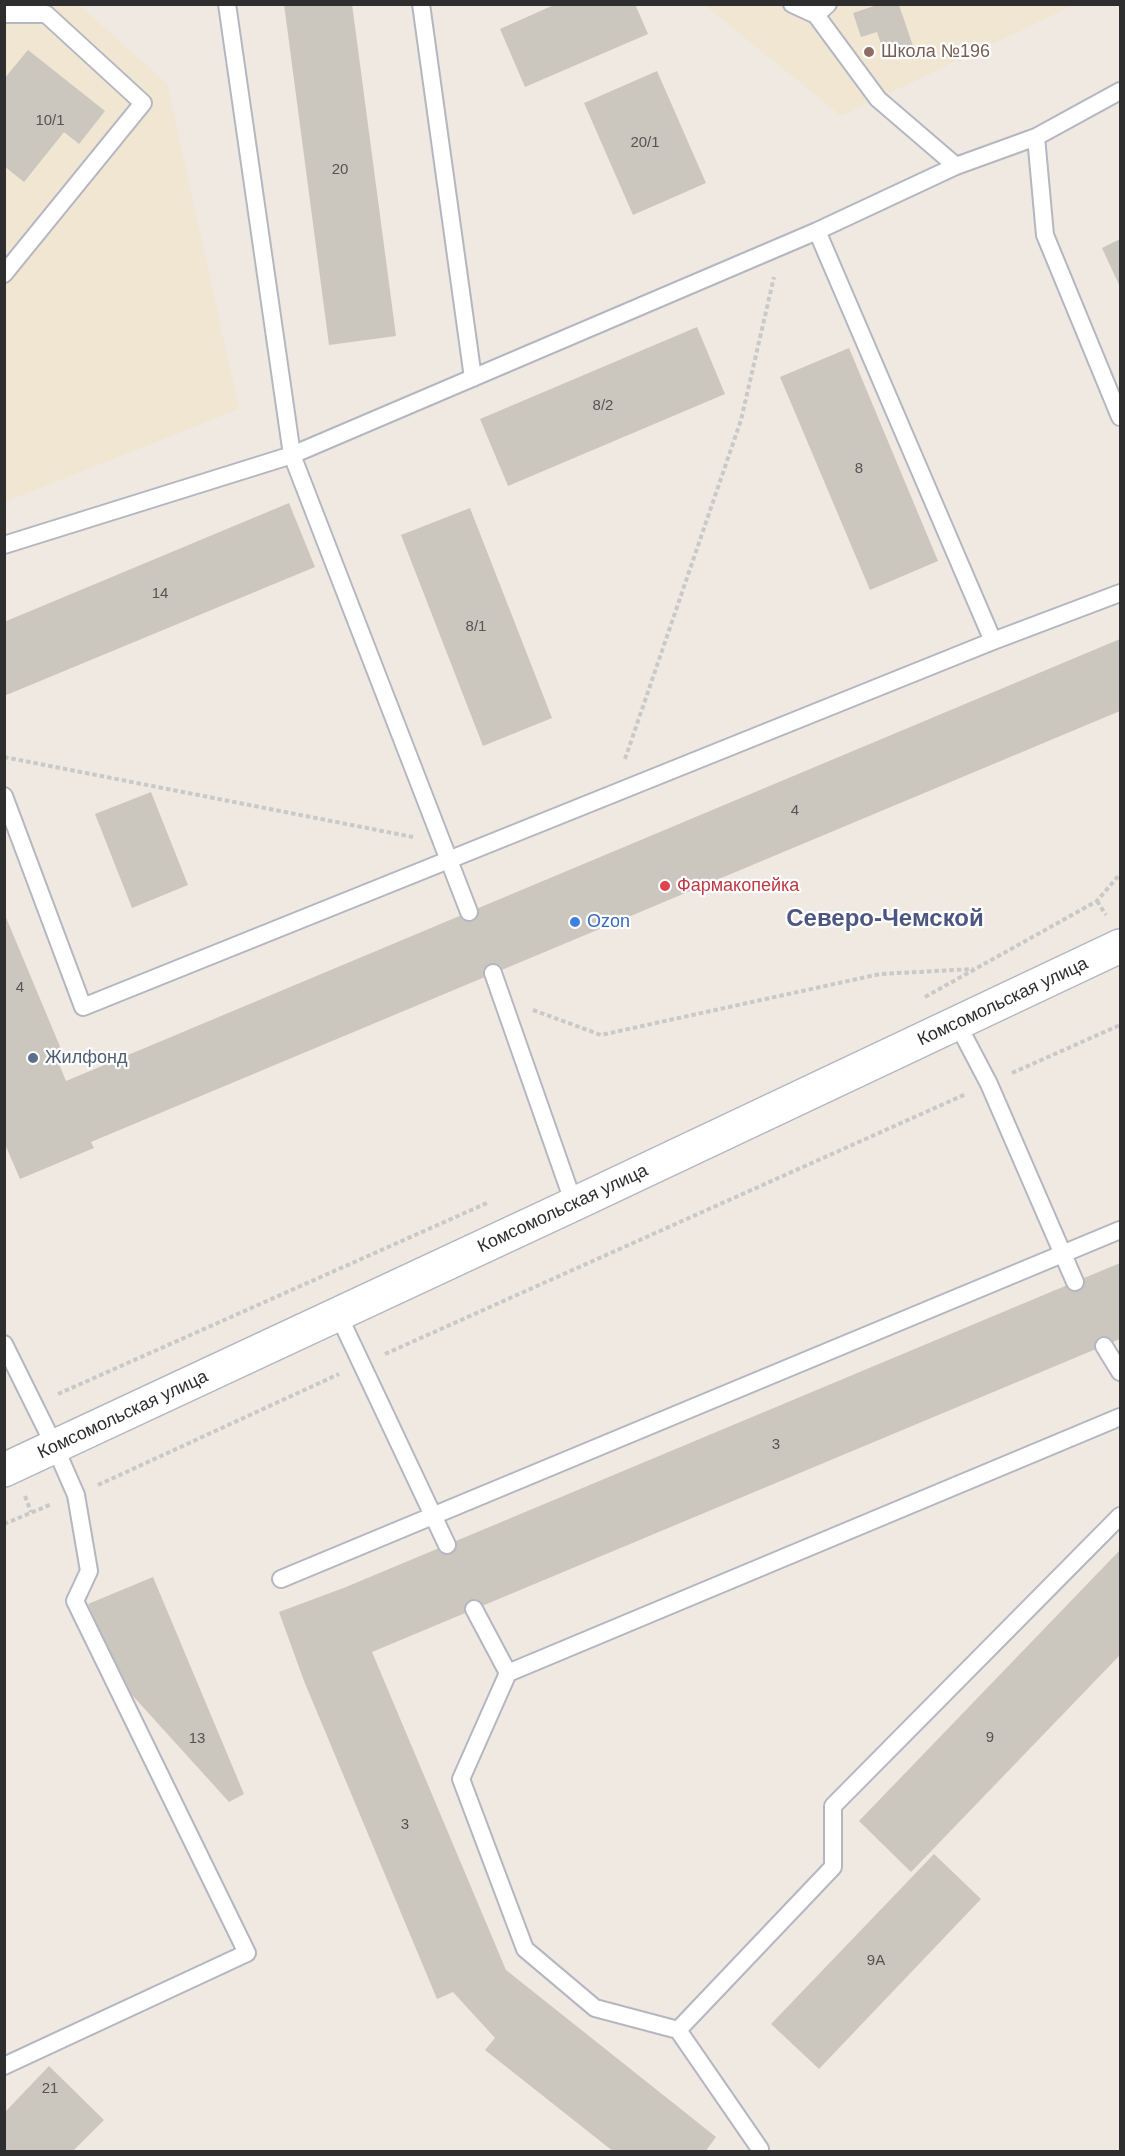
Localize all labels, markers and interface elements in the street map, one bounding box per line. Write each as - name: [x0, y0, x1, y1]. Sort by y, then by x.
- place label: Школа №196: [881, 41, 990, 63]
- marker: Школа №196: [862, 45, 876, 59]
- house number: 10/1: [35, 112, 65, 130]
- house number: 20/1: [630, 134, 660, 152]
- house number: 20: [332, 161, 348, 179]
- house number: 8/2: [593, 397, 613, 415]
- house number: 8: [855, 460, 863, 478]
- house number: 14: [152, 585, 168, 603]
- house number: 8/1: [466, 618, 486, 636]
- house number: 4: [791, 802, 799, 820]
- place label: Фармакопейка: [677, 875, 799, 897]
- marker: Фармакопейка: [658, 879, 672, 893]
- district label: Северо-Чемской: [786, 905, 984, 933]
- place label: Ozon: [587, 911, 630, 933]
- marker: Ozon: [568, 915, 582, 929]
- street label: Комсомольская улица: [914, 953, 1092, 1051]
- house number: 4: [16, 979, 24, 997]
- place label: Жилфонд: [45, 1047, 127, 1069]
- marker: Жилфонд: [26, 1051, 40, 1065]
- street label: Комсомольская улица: [474, 1160, 652, 1258]
- street label: Комсомольская улица: [34, 1366, 212, 1464]
- house number: 3: [772, 1436, 780, 1454]
- house number: 9: [986, 1729, 994, 1747]
- house number: 13: [189, 1730, 205, 1748]
- house number: 3: [401, 1816, 409, 1834]
- house number: 9А: [867, 1952, 885, 1970]
- house number: 21: [42, 2080, 58, 2098]

